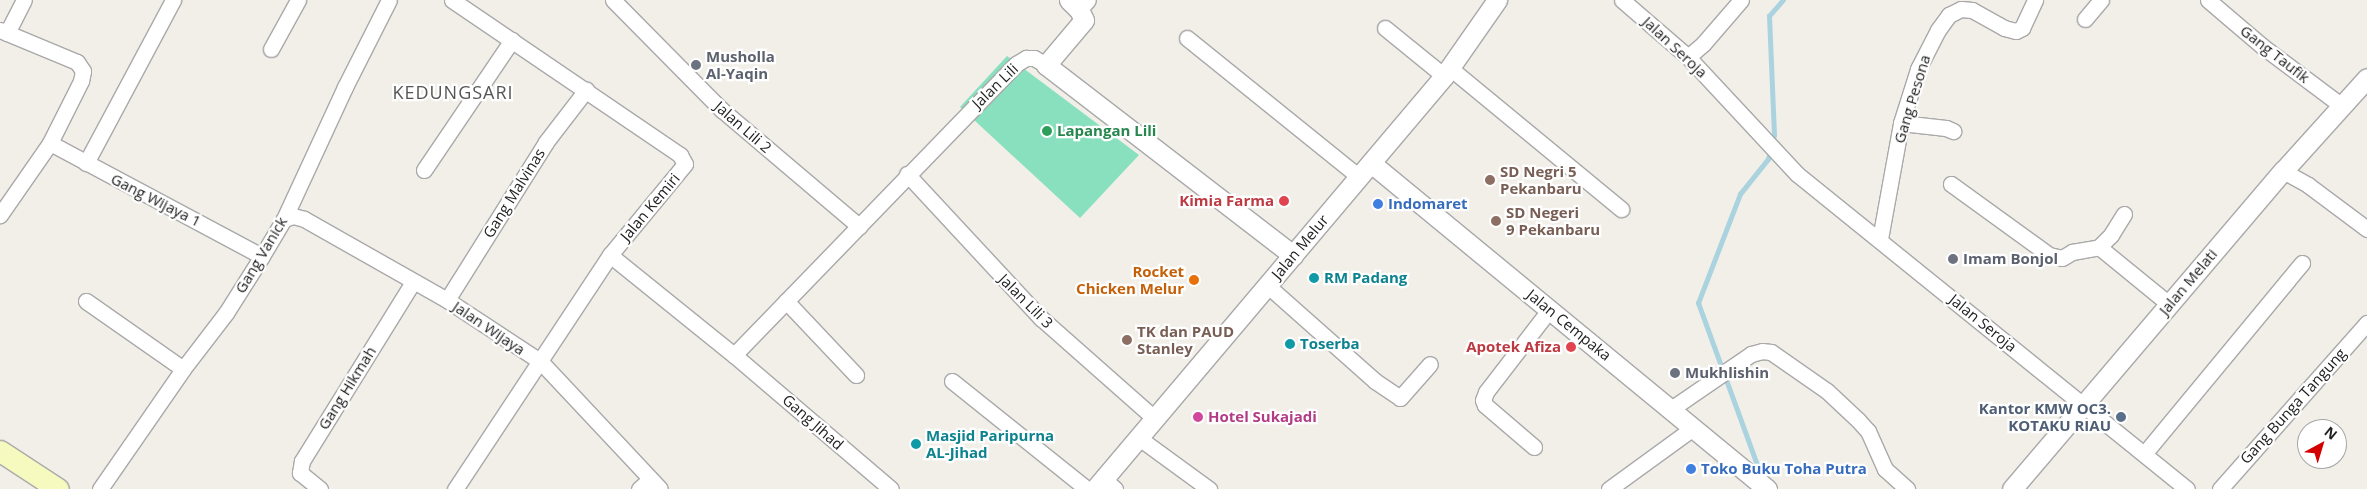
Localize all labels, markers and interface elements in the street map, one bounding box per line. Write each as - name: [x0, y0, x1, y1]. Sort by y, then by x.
- street label: Jalan Seroja: [1639, 13, 1711, 81]
- street label: Gang Taufik: [2237, 21, 2313, 87]
- place label: Musholla Al-Yaqin: [706, 47, 775, 82]
- street label: Gang Pesona: [1890, 53, 1934, 145]
- marker: Musholla Al-Yaqin: [690, 59, 702, 71]
- street label: Jalan Lili: [968, 60, 1022, 112]
- district label: KEDUNGSARI: [391, 81, 515, 103]
- street label: Jalan Lili 2: [711, 97, 775, 157]
- place label: Lapangan Lili: [1057, 122, 1156, 140]
- marker: Lapangan Lili: [1041, 125, 1053, 137]
- street label: Gang Malvinas: [479, 145, 549, 241]
- place label: SD Negri 5 Pekanbaru: [1500, 162, 1582, 197]
- street label: Gang Wijaya 1: [108, 170, 204, 230]
- street label: Jalan Kemiri: [617, 170, 683, 244]
- marker: SD Negri 5 Pekanbaru: [1484, 174, 1496, 186]
- place label: Kimia Farma: [1179, 192, 1274, 210]
- marker: Kimia Farma: [1278, 195, 1290, 207]
- place label: Indomaret: [1388, 195, 1468, 213]
- marker: Indomaret: [1372, 198, 1384, 210]
- place label: SD Negeri 9 Pekanbaru: [1506, 203, 1600, 238]
- street label: Jalan Melur: [1268, 211, 1332, 283]
- street label: Gang Vanick: [231, 214, 291, 296]
- marker: SD Negeri 9 Pekanbaru: [1490, 215, 1502, 227]
- street label: Jalan Melati: [2155, 245, 2221, 319]
- place label: Imam Bonjol: [1963, 250, 2058, 268]
- marker: Imam Bonjol: [1947, 253, 1959, 265]
- place label: Rocket Chicken Melur: [1076, 262, 1184, 297]
- place label: RM Padang: [1324, 269, 1407, 287]
- street label: Jalan Lili 3: [995, 270, 1057, 332]
- marker: RM Padang: [1308, 272, 1320, 284]
- marker: Rocket Chicken Melur: [1188, 274, 1200, 286]
- street label: Jalan Cempaka: [1523, 286, 1615, 364]
- street label: Jalan Seroja: [1946, 290, 2020, 356]
- street label: Jalan Wijaya: [449, 297, 529, 359]
- place label: TK dan PAUD Stanley: [1137, 322, 1234, 357]
- marker: TK dan PAUD Stanley: [1121, 334, 1133, 346]
- place label: Toserba: [1300, 335, 1360, 353]
- marker: Toserba: [1284, 338, 1296, 350]
- place label: Apotek Afiza: [1466, 338, 1561, 356]
- marker: Apotek Afiza: [1565, 341, 1577, 353]
- street label: Gang Hikmah: [314, 343, 380, 433]
- street label: Gang Bunga Tangung: [2236, 344, 2350, 468]
- place label: Mukhlishin: [1685, 364, 1769, 382]
- marker: Mukhlishin: [1669, 367, 1681, 379]
- street label: Gang Jihad: [779, 391, 847, 453]
- place label: Kantor KMW OC3. KOTAKU RIAU: [1979, 399, 2111, 434]
- place label: Hotel Sukajadi: [1208, 408, 1317, 426]
- marker: Hotel Sukajadi: [1192, 411, 1204, 423]
- marker: Kantor KMW OC3. KOTAKU RIAU: [2115, 411, 2127, 423]
- north arrow: [2297, 419, 2347, 469]
- text: N: [2321, 422, 2342, 444]
- place label: Masjid Paripurna AL-Jihad: [926, 426, 1054, 461]
- marker: Masjid Paripurna AL-Jihad: [910, 438, 922, 450]
- place label: Toko Buku Toha Putra: [1701, 460, 1867, 478]
- marker: Toko Buku Toha Putra: [1685, 463, 1697, 475]

